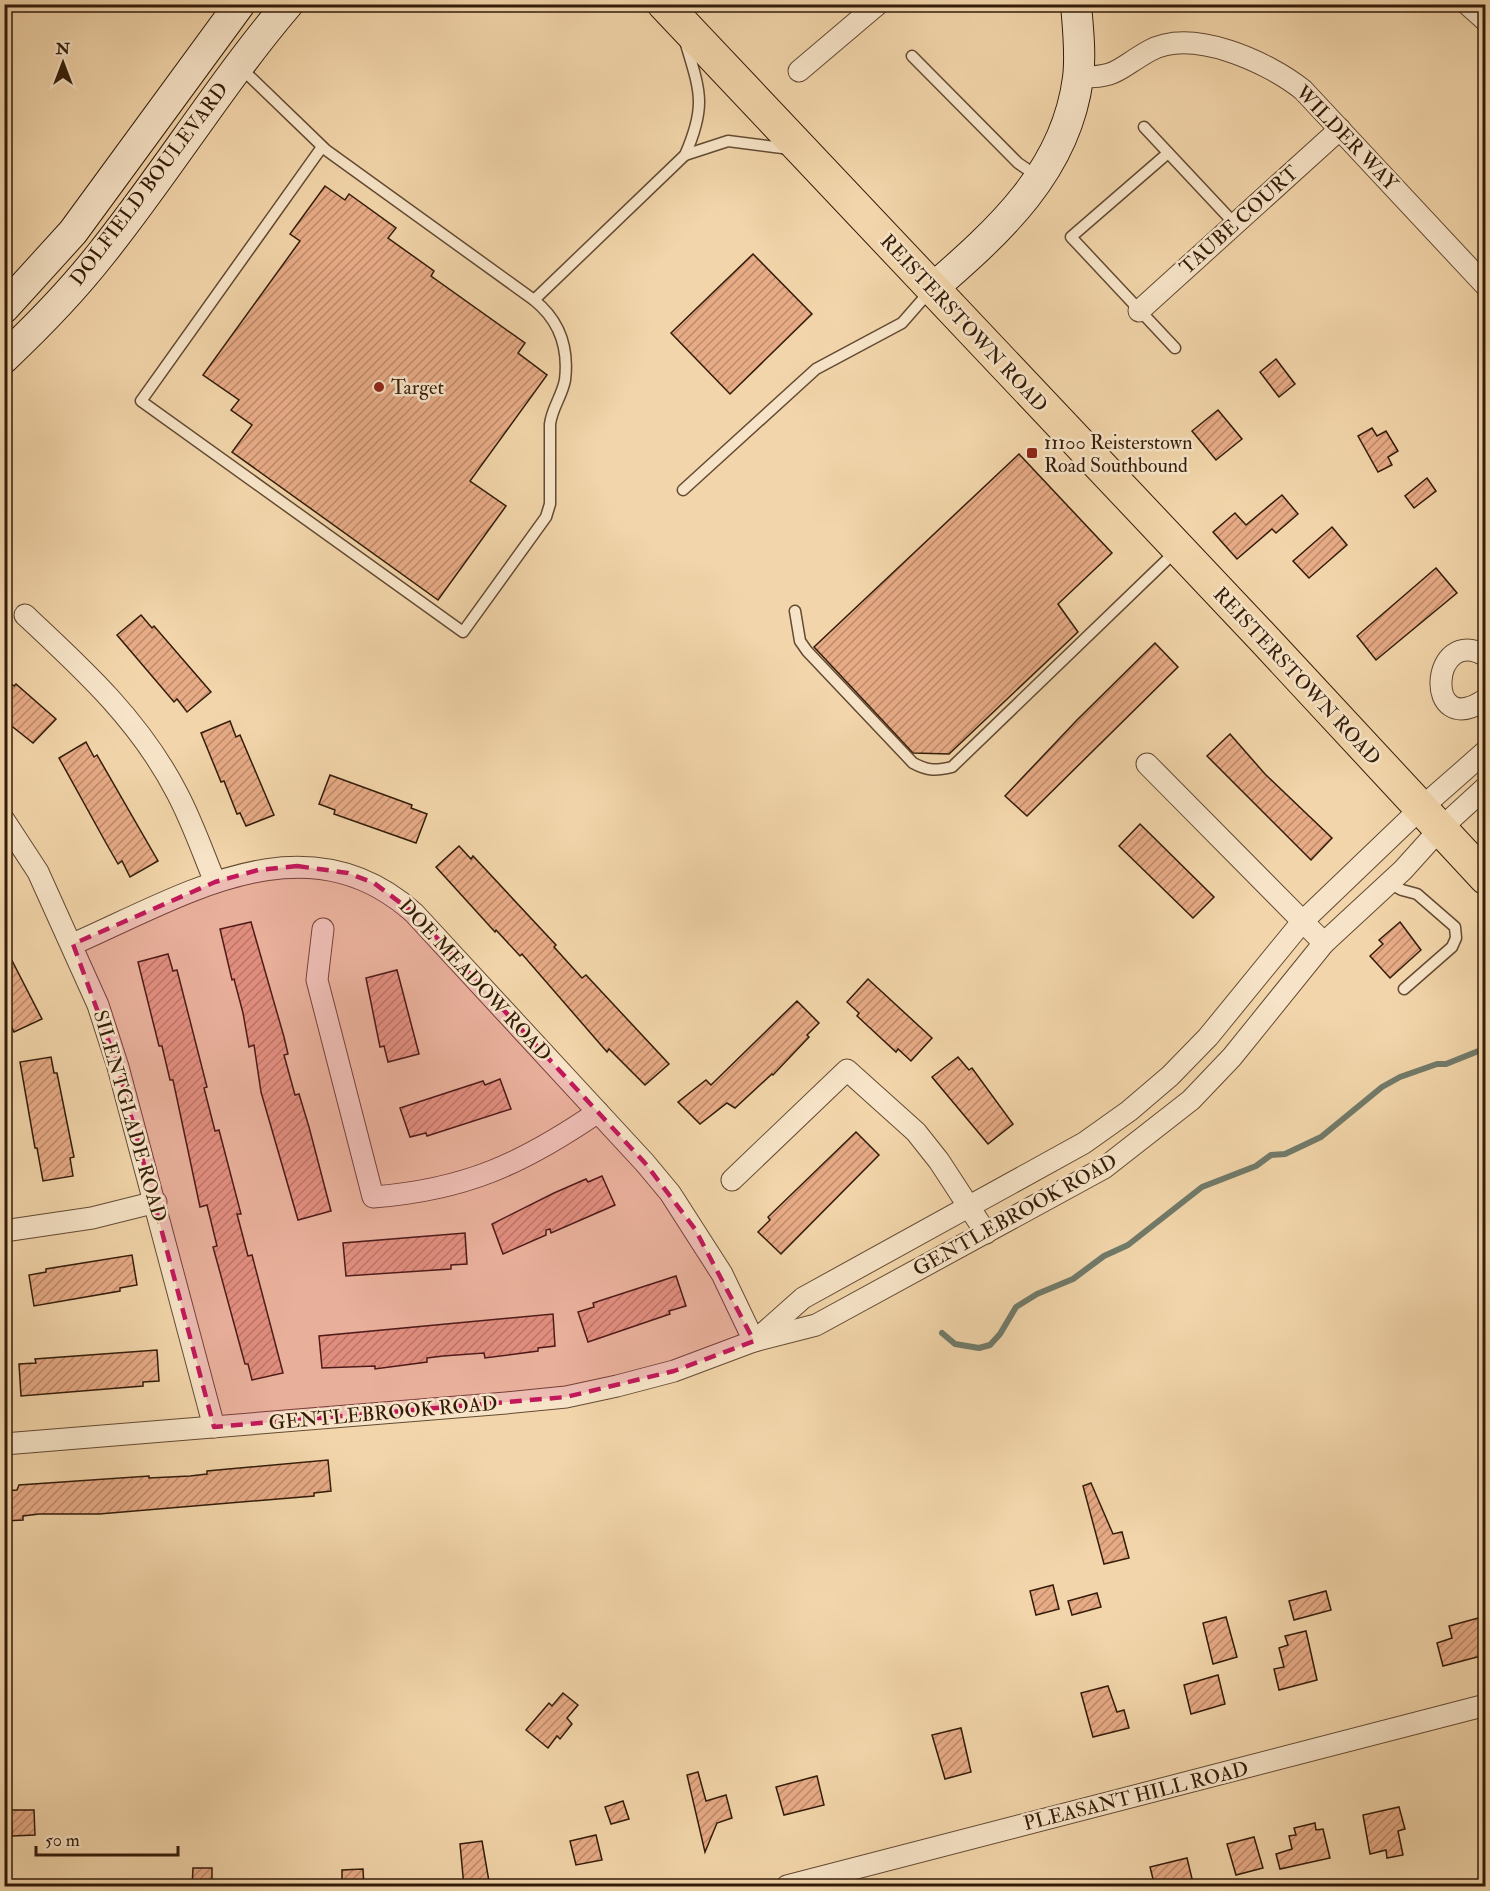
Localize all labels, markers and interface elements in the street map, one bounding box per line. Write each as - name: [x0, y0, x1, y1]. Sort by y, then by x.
- north arrow: [33, 33, 93, 93]
- text: N: [55, 39, 71, 59]
- street label: DOLFIELD BOULEVARD: [64, 77, 234, 291]
- street label: WILDER WAY: [1290, 79, 1404, 197]
- street label: TAUBE COURT: [1175, 160, 1304, 280]
- street label: REISTERSTOWN ROAD: [875, 229, 1053, 417]
- place label: Target: [391, 375, 444, 400]
- marker: Target: [372, 380, 386, 394]
- place label: 11100 Reisterstown Road Southbound: [1044, 430, 1192, 478]
- marker: 11100 Reisterstown Road Southbound: [1025, 446, 1039, 460]
- street label: REISTERSTOWN ROAD: [1208, 582, 1386, 770]
- street label: DOE MEADOW ROAD: [393, 894, 557, 1066]
- street label: SILENTGLADE ROAD: [88, 1007, 172, 1225]
- street label: GENTLEBROOK ROAD: [909, 1148, 1121, 1282]
- street label: GENTLEBROOK ROAD: [268, 1391, 498, 1435]
- street label: PLEASANT HILL ROAD: [1021, 1756, 1251, 1836]
- scale bar: [36, 1819, 178, 1857]
- text: 50 m: [45, 1829, 80, 1852]

